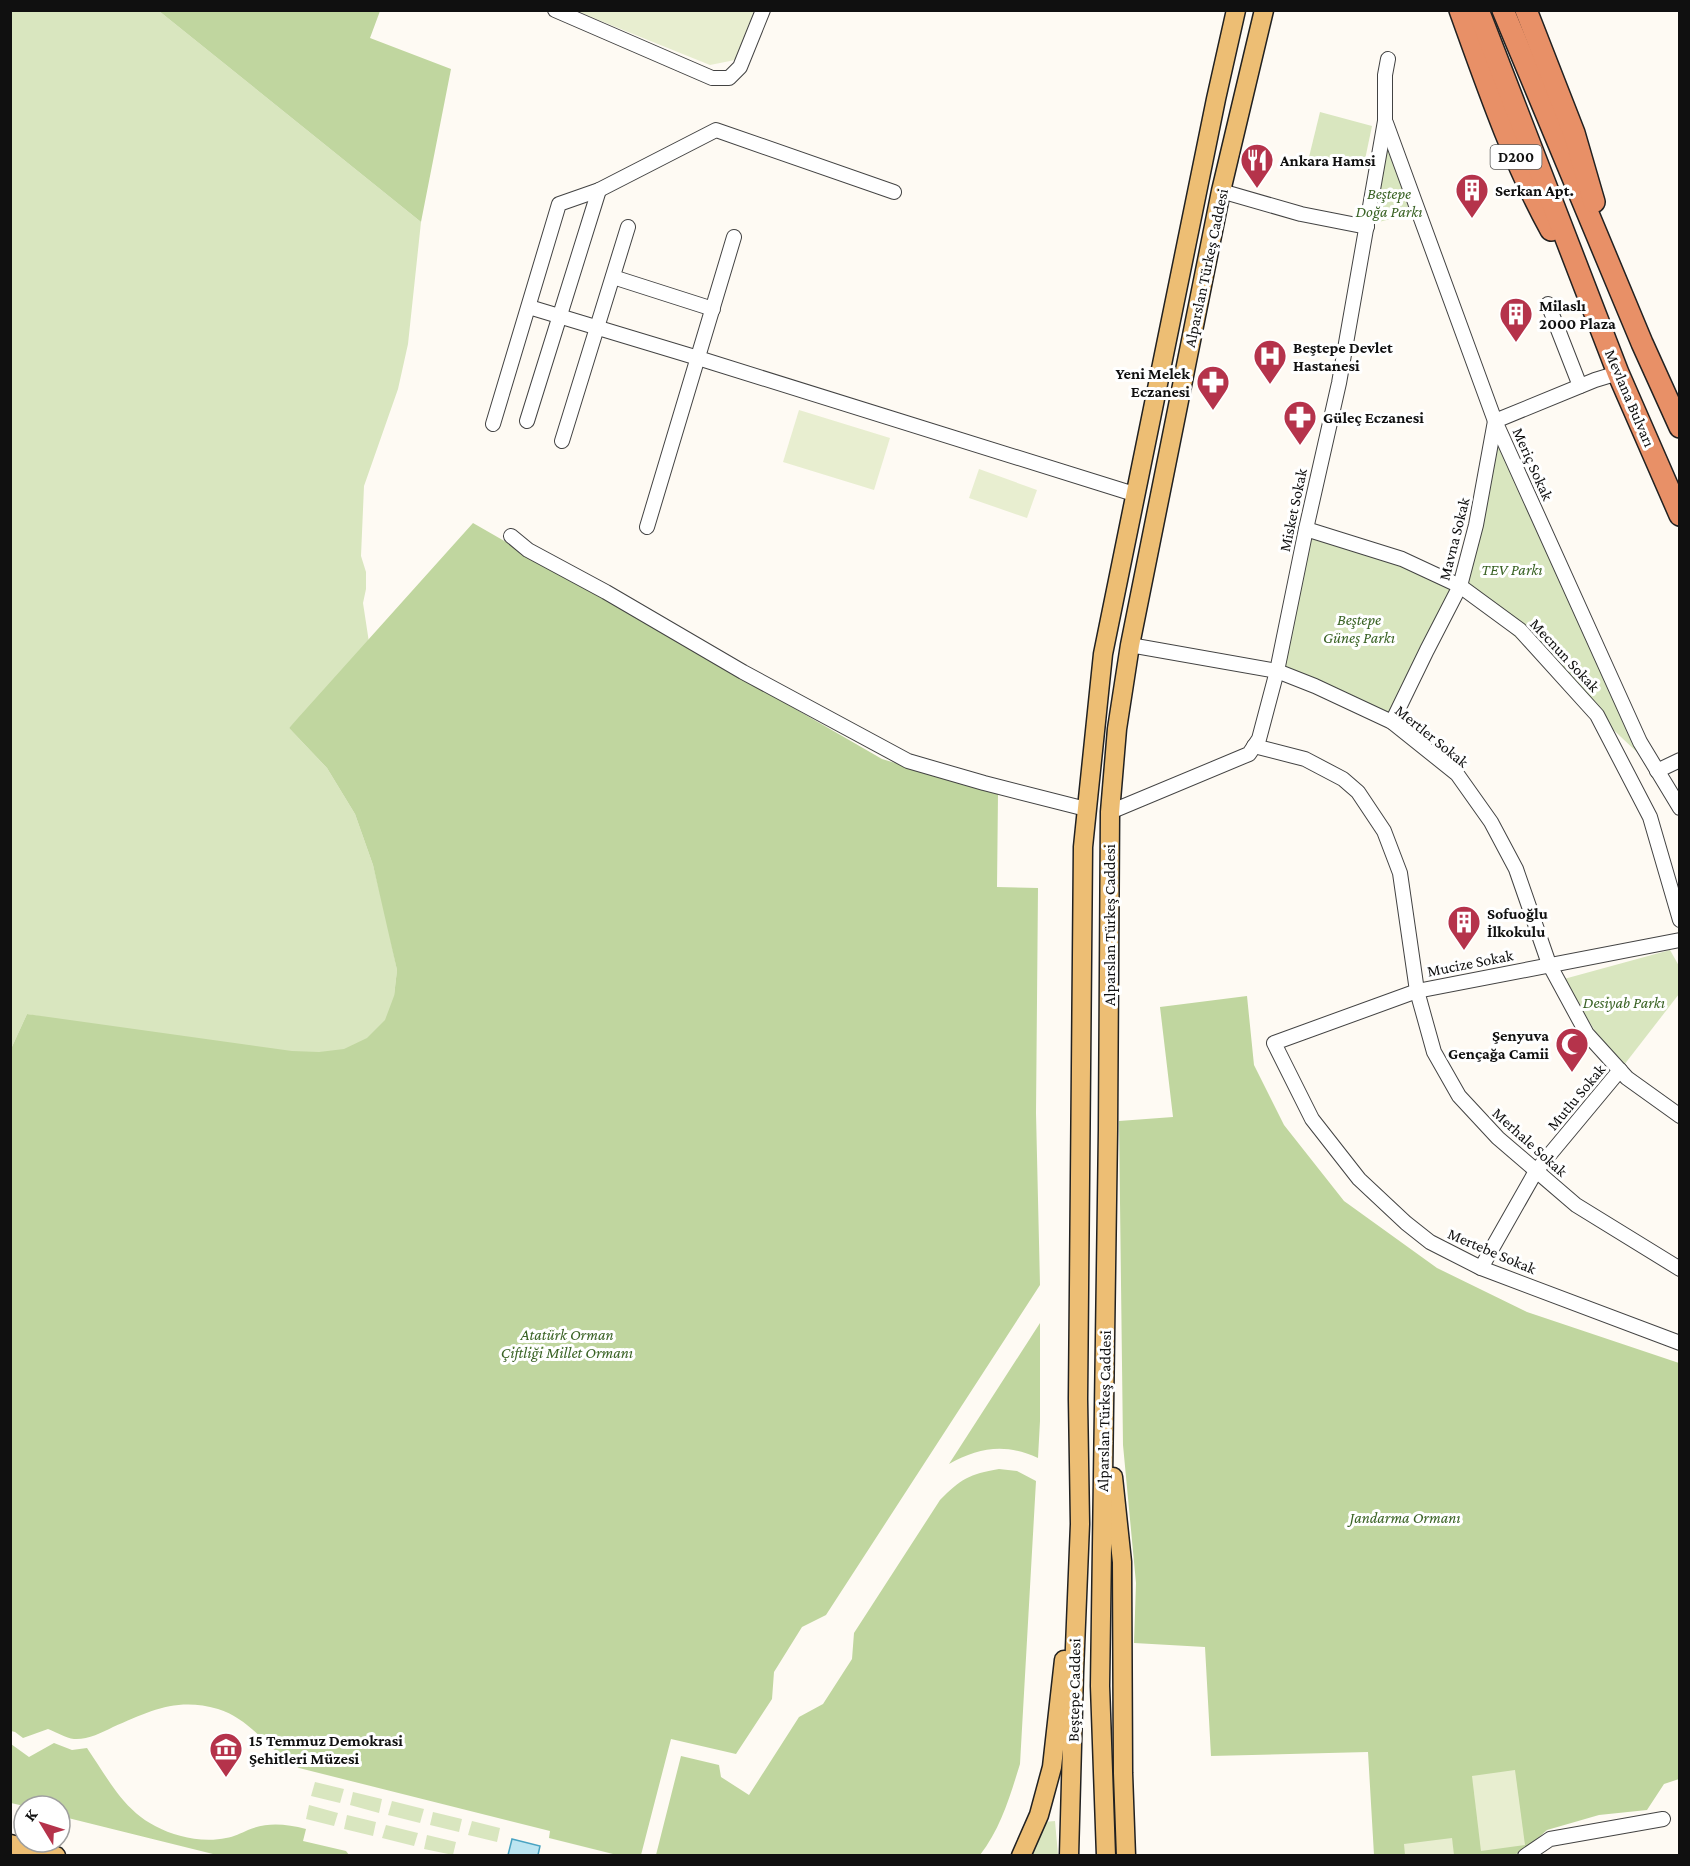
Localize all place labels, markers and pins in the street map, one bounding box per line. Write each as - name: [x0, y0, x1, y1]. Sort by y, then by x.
- restaurant icon: Ankara Hamsi: [1239, 142, 1275, 189]
- place label: Ankara Hamsi: [1279, 152, 1376, 169]
- building icon: Serkan Apt.: [1454, 172, 1490, 219]
- place label: Serkan Apt.: [1495, 182, 1574, 199]
- building icon: Milaslı 2000 Plaza: [1498, 296, 1534, 343]
- place label: Milaslı 2000 Plaza: [1539, 297, 1616, 332]
- hospital icon: Beştepe Devlet Hastanesi: [1252, 338, 1288, 385]
- place label: Beştepe Devlet Hastanesi: [1293, 339, 1393, 374]
- pharmacy icon: Yeni Melek Eczanesi: [1195, 364, 1231, 411]
- place label: Yeni Melek Eczanesi: [1116, 365, 1190, 400]
- pharmacy icon: Güleç Eczanesi: [1282, 399, 1318, 446]
- place label: Güleç Eczanesi: [1323, 409, 1424, 426]
- building icon: Sofuoğlu İlkokulu: [1446, 904, 1482, 951]
- place label: Sofuoğlu İlkokulu: [1487, 905, 1548, 940]
- mosque icon: Şenyuva Gençağa Camii: [1554, 1026, 1590, 1073]
- place label: Şenyuva Gençağa Camii: [1448, 1027, 1549, 1062]
- museum icon: 15 Temmuz Demokrasi Şehitleri Müzesi: [208, 1731, 244, 1778]
- place label: 15 Temmuz Demokrasi Şehitleri Müzesi: [249, 1732, 403, 1767]

